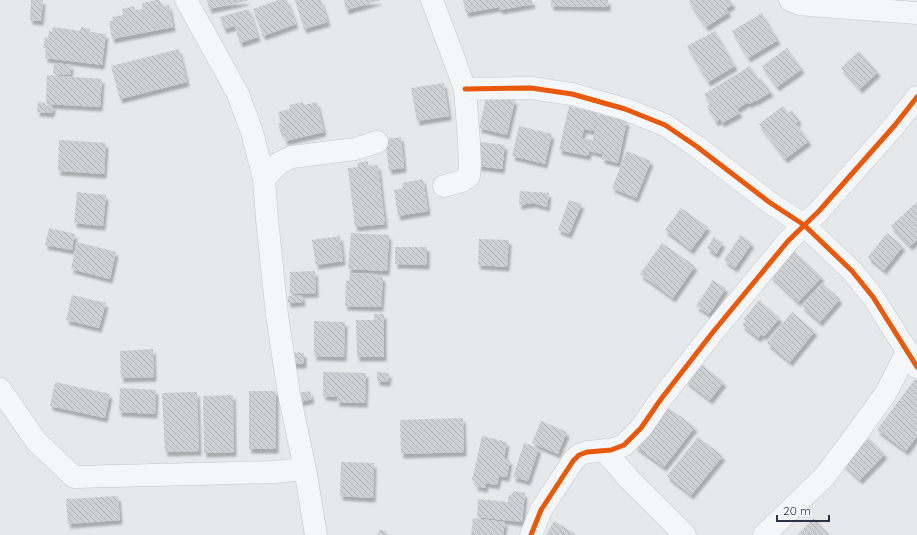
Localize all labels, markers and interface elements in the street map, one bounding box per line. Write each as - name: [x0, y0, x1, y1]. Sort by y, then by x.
- scale bar: [777, 497, 829, 523]
- text: 20 m: [783, 503, 811, 518]

